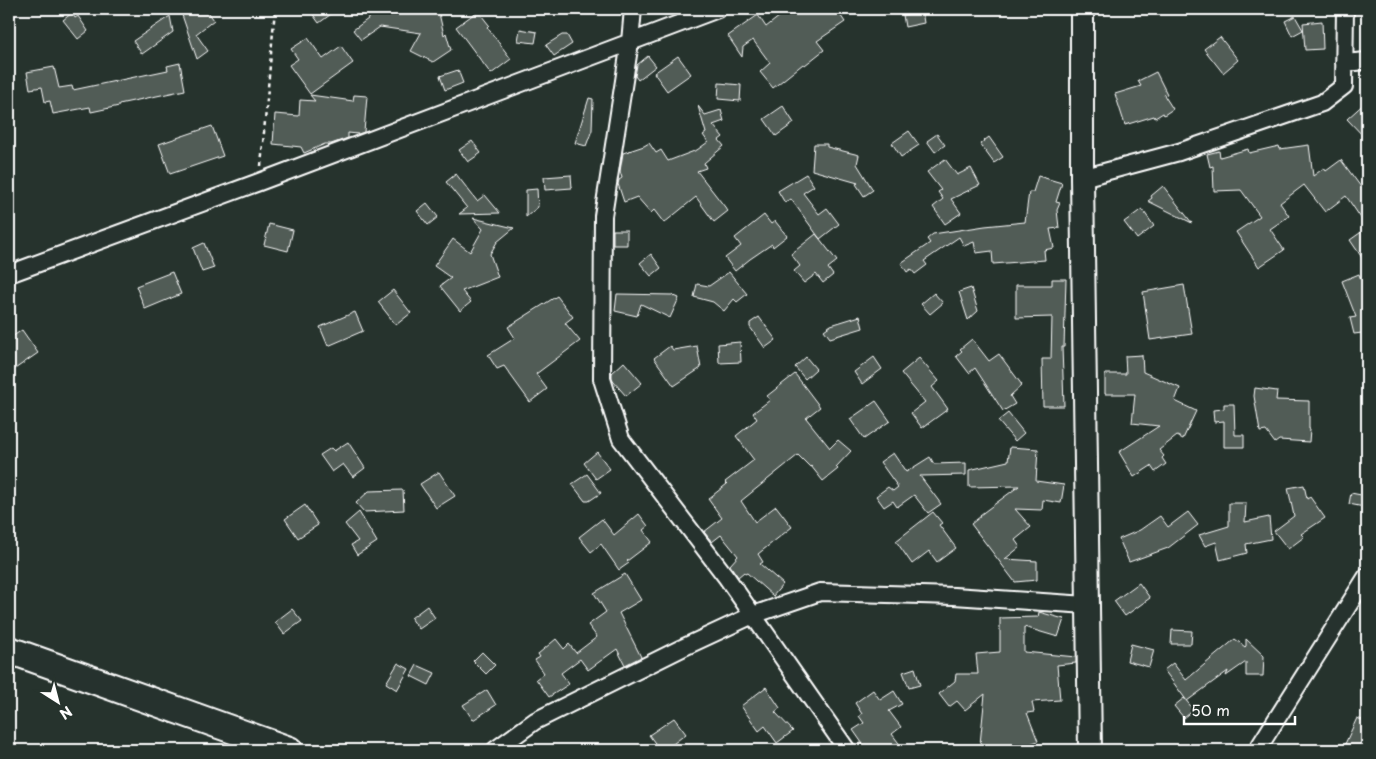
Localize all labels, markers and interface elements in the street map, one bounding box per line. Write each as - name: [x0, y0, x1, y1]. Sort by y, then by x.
- north arrow: [32, 676, 82, 726]
- scale bar: [1184, 694, 1295, 726]
- text: 50 m: [1191, 698, 1230, 721]
- text: N: [55, 701, 77, 725]

